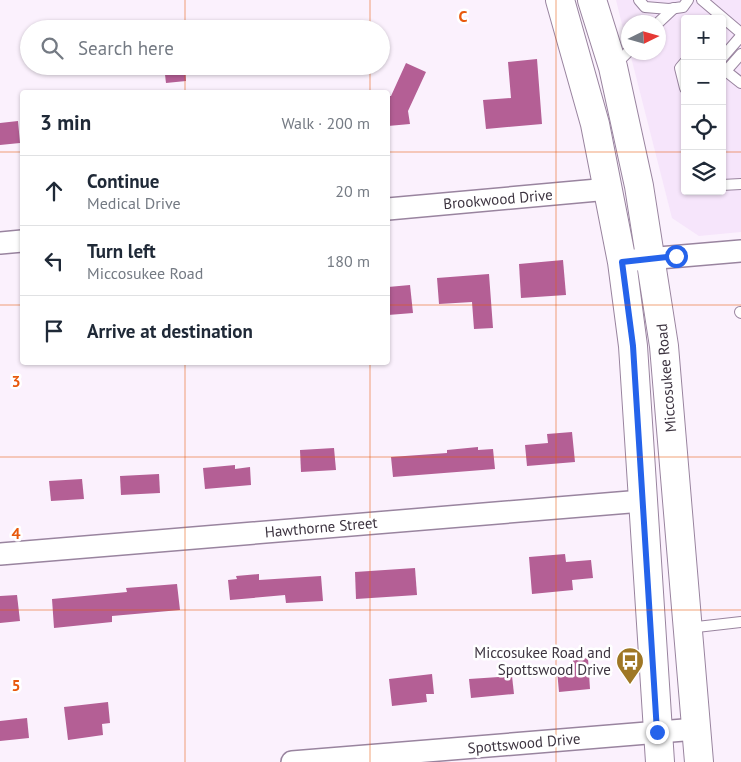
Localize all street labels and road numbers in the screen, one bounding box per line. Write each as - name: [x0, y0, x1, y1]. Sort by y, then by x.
- street label: Brookwood Drive: [442, 185, 554, 213]
- street label: Miccosukee Road: [652, 323, 680, 433]
- street label: Hawthorne Street: [264, 513, 378, 541]
- street label: Spottswood Drive: [467, 729, 581, 757]

